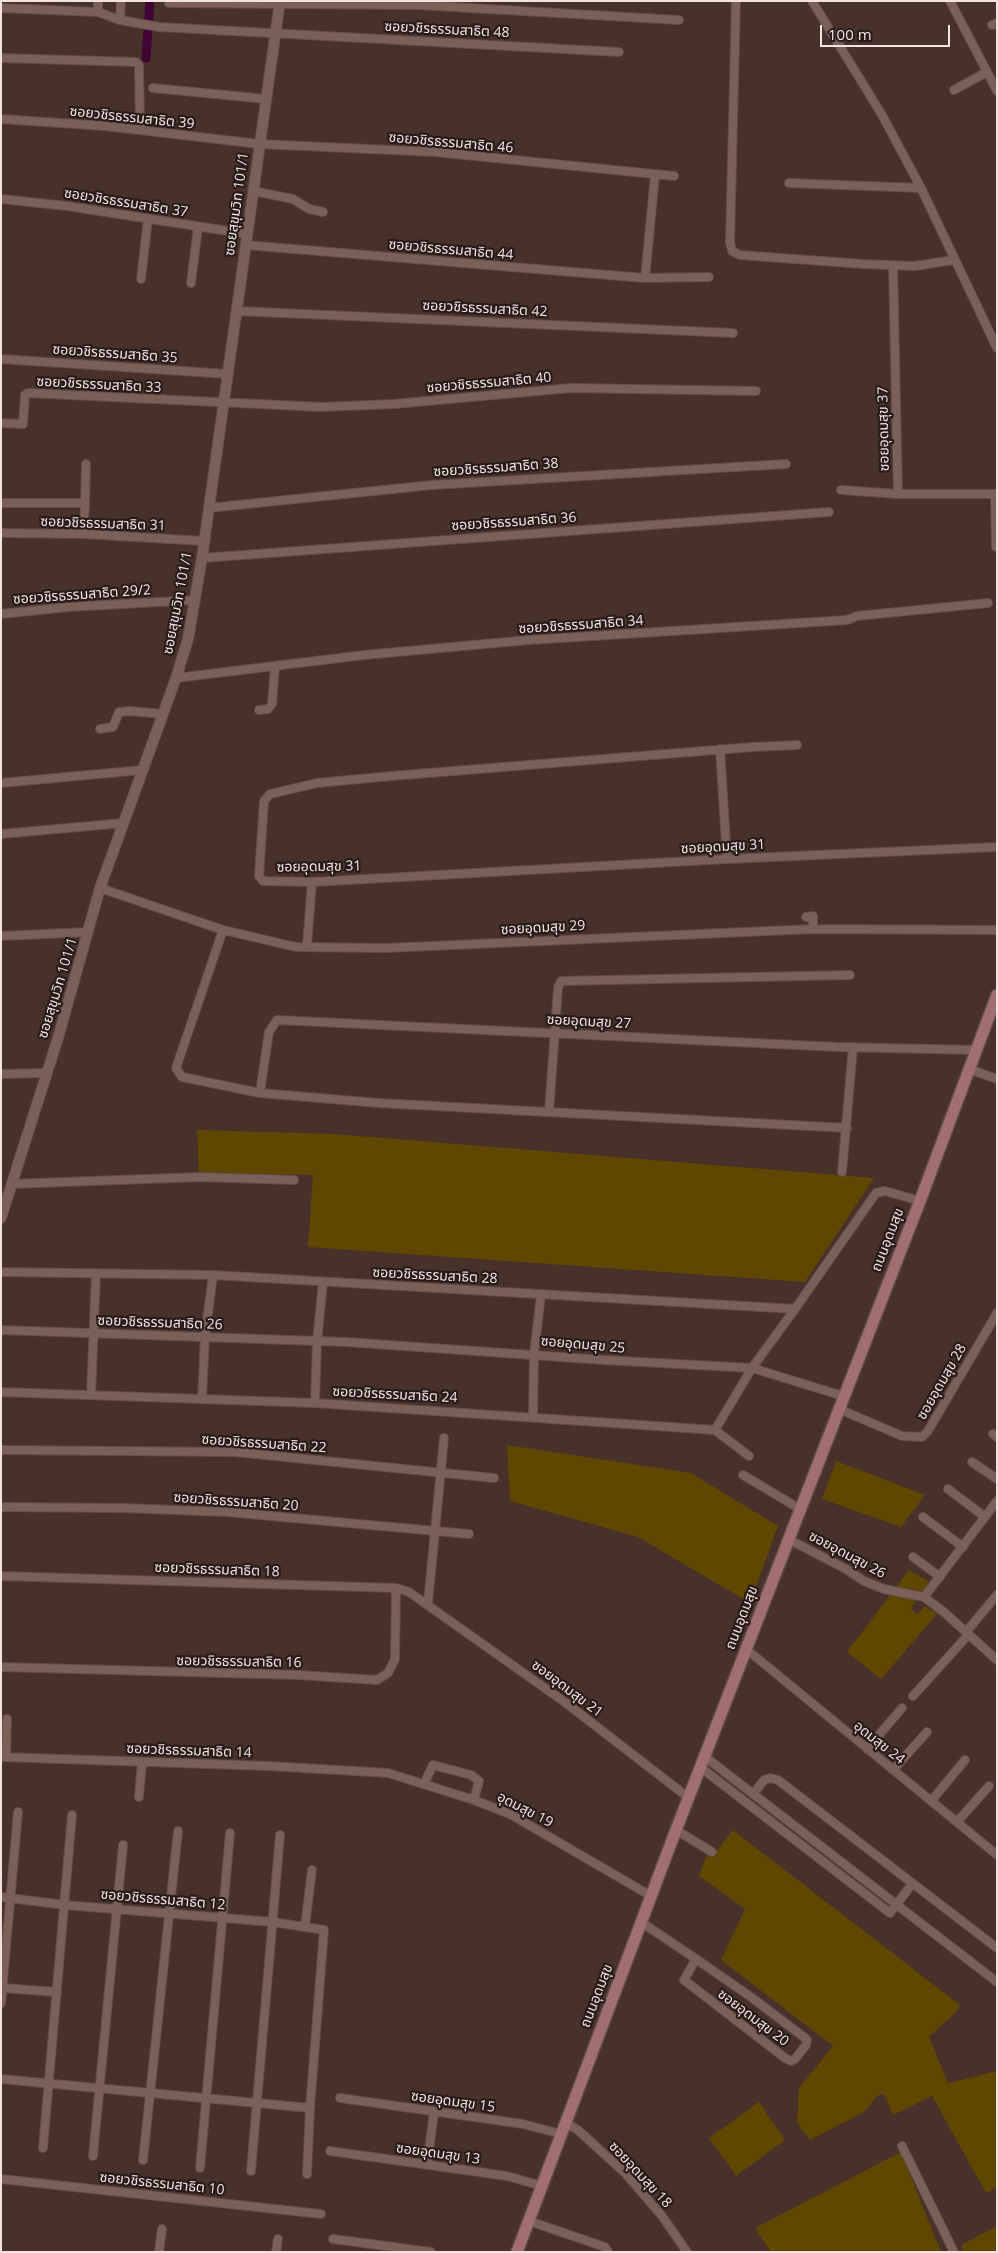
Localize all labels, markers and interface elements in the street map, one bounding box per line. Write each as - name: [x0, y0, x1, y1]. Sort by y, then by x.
- scale bar: [823, 15, 953, 47]
- street label: ซอยวชิรธรรมสาธิต 48: [384, 18, 510, 42]
- text: 100 m: [828, 24, 872, 44]
- street label: ซอยวชิรธรรมสาธิต 39: [69, 103, 195, 133]
- street label: ซอยวชิรธรรมสาธิต 46: [388, 129, 514, 157]
- street label: ซอยสุขุมวิท 101/1: [221, 151, 253, 257]
- street label: ซอยวชิรธรรมสาธิต 37: [63, 185, 189, 221]
- street label: ซอยวชิรธรรมสาธิต 44: [388, 236, 514, 264]
- street label: ซอยวชิรธรรมสาธิต 42: [422, 297, 548, 321]
- street label: ซอยวชิรธรรมสาธิต 35: [52, 341, 178, 367]
- street label: ซอยวชิรธรรมสาธิต 40: [426, 369, 552, 397]
- street label: ซอยวชิรธรรมสาธิต 33: [36, 373, 162, 397]
- street label: ซอยอุดมสุข 37: [875, 387, 893, 471]
- street label: ซอยวชิรธรรมสาธิต 38: [433, 455, 559, 481]
- street label: ซอยวชิรธรรมสาธิต 36: [451, 509, 577, 535]
- street label: ซอยวชิรธรรมสาธิต 31: [40, 513, 166, 535]
- street label: ซอยสุขุมวิท 101/1: [160, 550, 196, 656]
- street label: ซอยวชิรธรรมสาธิต 29/2: [12, 582, 152, 608]
- street label: ซอยวชิรธรรมสาธิต 34: [518, 612, 644, 638]
- street label: ซอยอุดมสุข 31: [680, 836, 766, 858]
- street label: ซอยอุดมสุข 31: [277, 858, 361, 876]
- street label: ซอยอุดมสุข 29: [500, 917, 586, 939]
- street label: ซอยสุขุมวิท 101/1: [35, 936, 81, 1040]
- street label: ซอยอุดมสุข 27: [546, 1011, 632, 1033]
- street label: ถนนอุดมสุข: [868, 1206, 908, 1274]
- street label: ซอยวชิรธรรมสาธิต 28: [372, 1264, 498, 1288]
- street label: ซอยวชิรธรรมสาธิต 26: [97, 1312, 223, 1334]
- street label: ซอยอุดมสุข 25: [540, 1333, 626, 1357]
- street label: ซอยอุดมสุข 28: [914, 1341, 970, 1423]
- street label: ซอยวชิรธรรมสาธิต 24: [332, 1383, 458, 1407]
- street label: ซอยวชิรธรรมสาธิต 22: [201, 1431, 327, 1457]
- street label: ซอยวชิรธรรมสาธิต 20: [173, 1489, 299, 1515]
- street label: ซอยอุดมสุข 26: [806, 1528, 888, 1582]
- street label: ซอยวชิรธรรมสาธิต 18: [154, 1559, 280, 1581]
- street label: ถนนอุดมสุข: [722, 1584, 762, 1652]
- street label: ซอยวชิรธรรมสาธิต 16: [176, 1653, 302, 1671]
- street label: ซอยอุดมสุข 21: [528, 1657, 606, 1721]
- street label: อุดมสุข 24: [850, 1718, 908, 1768]
- street label: ซอยวชิรธรรมสาธิต 14: [126, 1740, 252, 1762]
- street label: อุดมสุข 19: [494, 1789, 556, 1831]
- street label: ซอยวชิรธรรมสาธิต 12: [100, 1886, 226, 1914]
- street label: ถนนอุดมสุข: [577, 1962, 617, 2030]
- street label: ซอยอุดมสุข 20: [714, 1986, 792, 2050]
- street label: ซอยอุดมสุข 15: [410, 2088, 496, 2116]
- street label: ซอยอุดมสุข 18: [605, 2138, 675, 2212]
- street label: ซอยอุดมสุข 13: [395, 2140, 481, 2168]
- street label: ซอยวชิรธรรมสาธิต 10: [99, 2169, 225, 2199]

